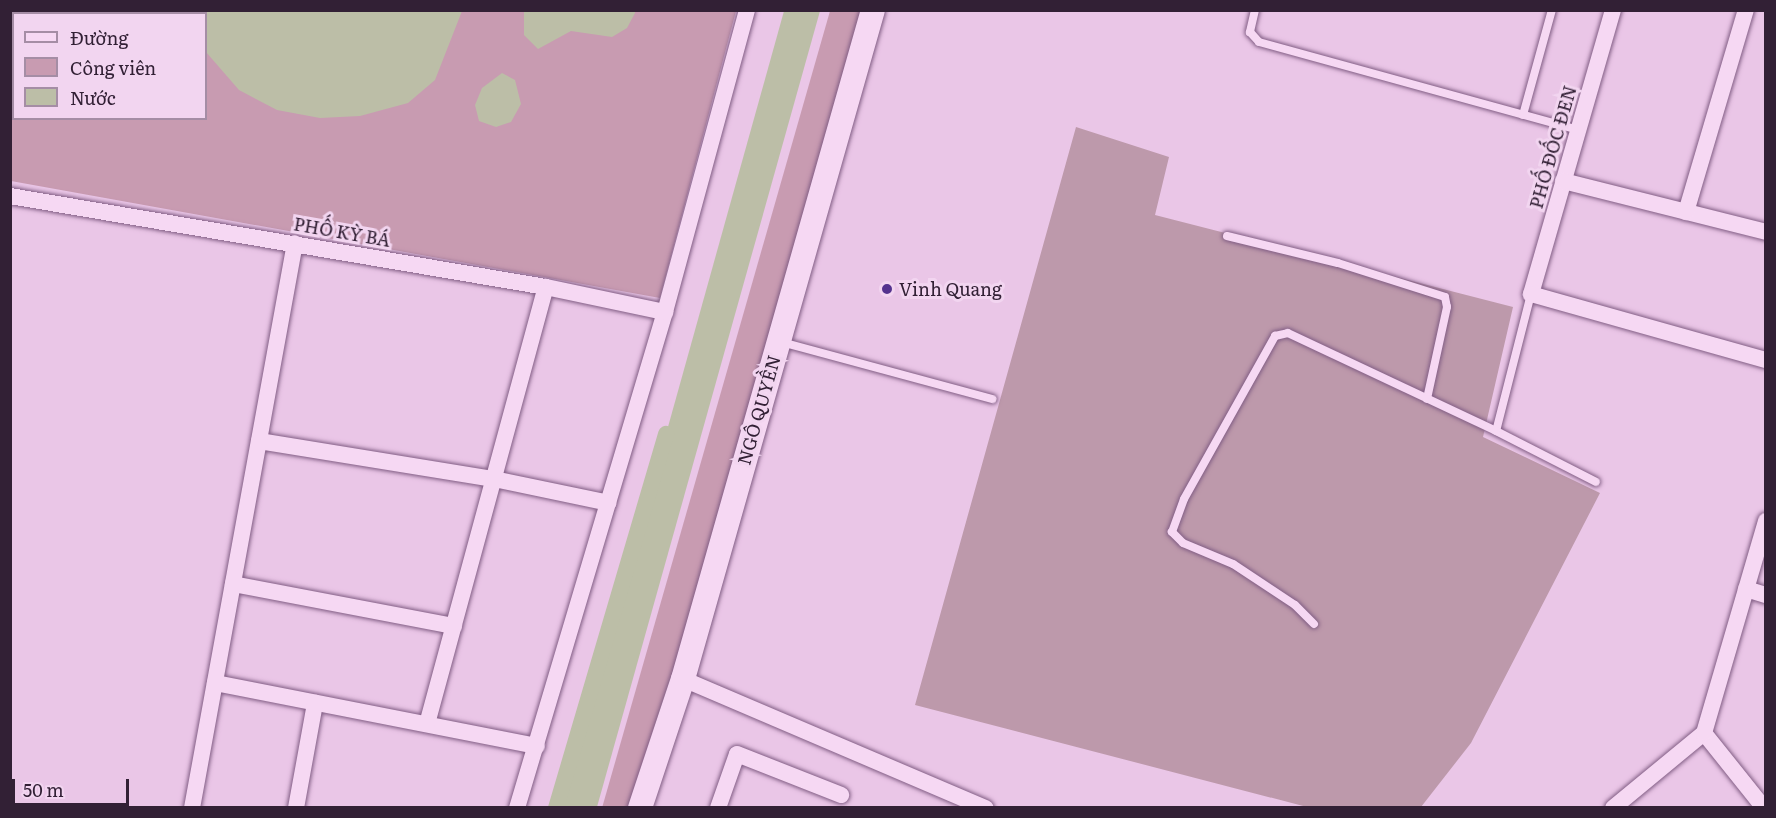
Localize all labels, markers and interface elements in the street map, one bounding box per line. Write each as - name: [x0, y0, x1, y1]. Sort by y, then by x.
- legend: [12, 12, 207, 120]
- text: Đường: [70, 24, 128, 51]
- text: Công viên: [70, 54, 156, 81]
- street label: PHỐ ĐỐC ĐEN: [1525, 83, 1581, 211]
- text: Nước: [70, 84, 116, 111]
- street label: PHỐ KỲ BÁ: [292, 213, 392, 251]
- place label: Vinh Quang: [899, 278, 1002, 300]
- marker: Vinh Quang: [880, 282, 894, 296]
- street label: NGÔ QUYỀN: [733, 353, 785, 467]
- scale bar: [15, 767, 132, 805]
- text: 50 m: [23, 776, 64, 803]

